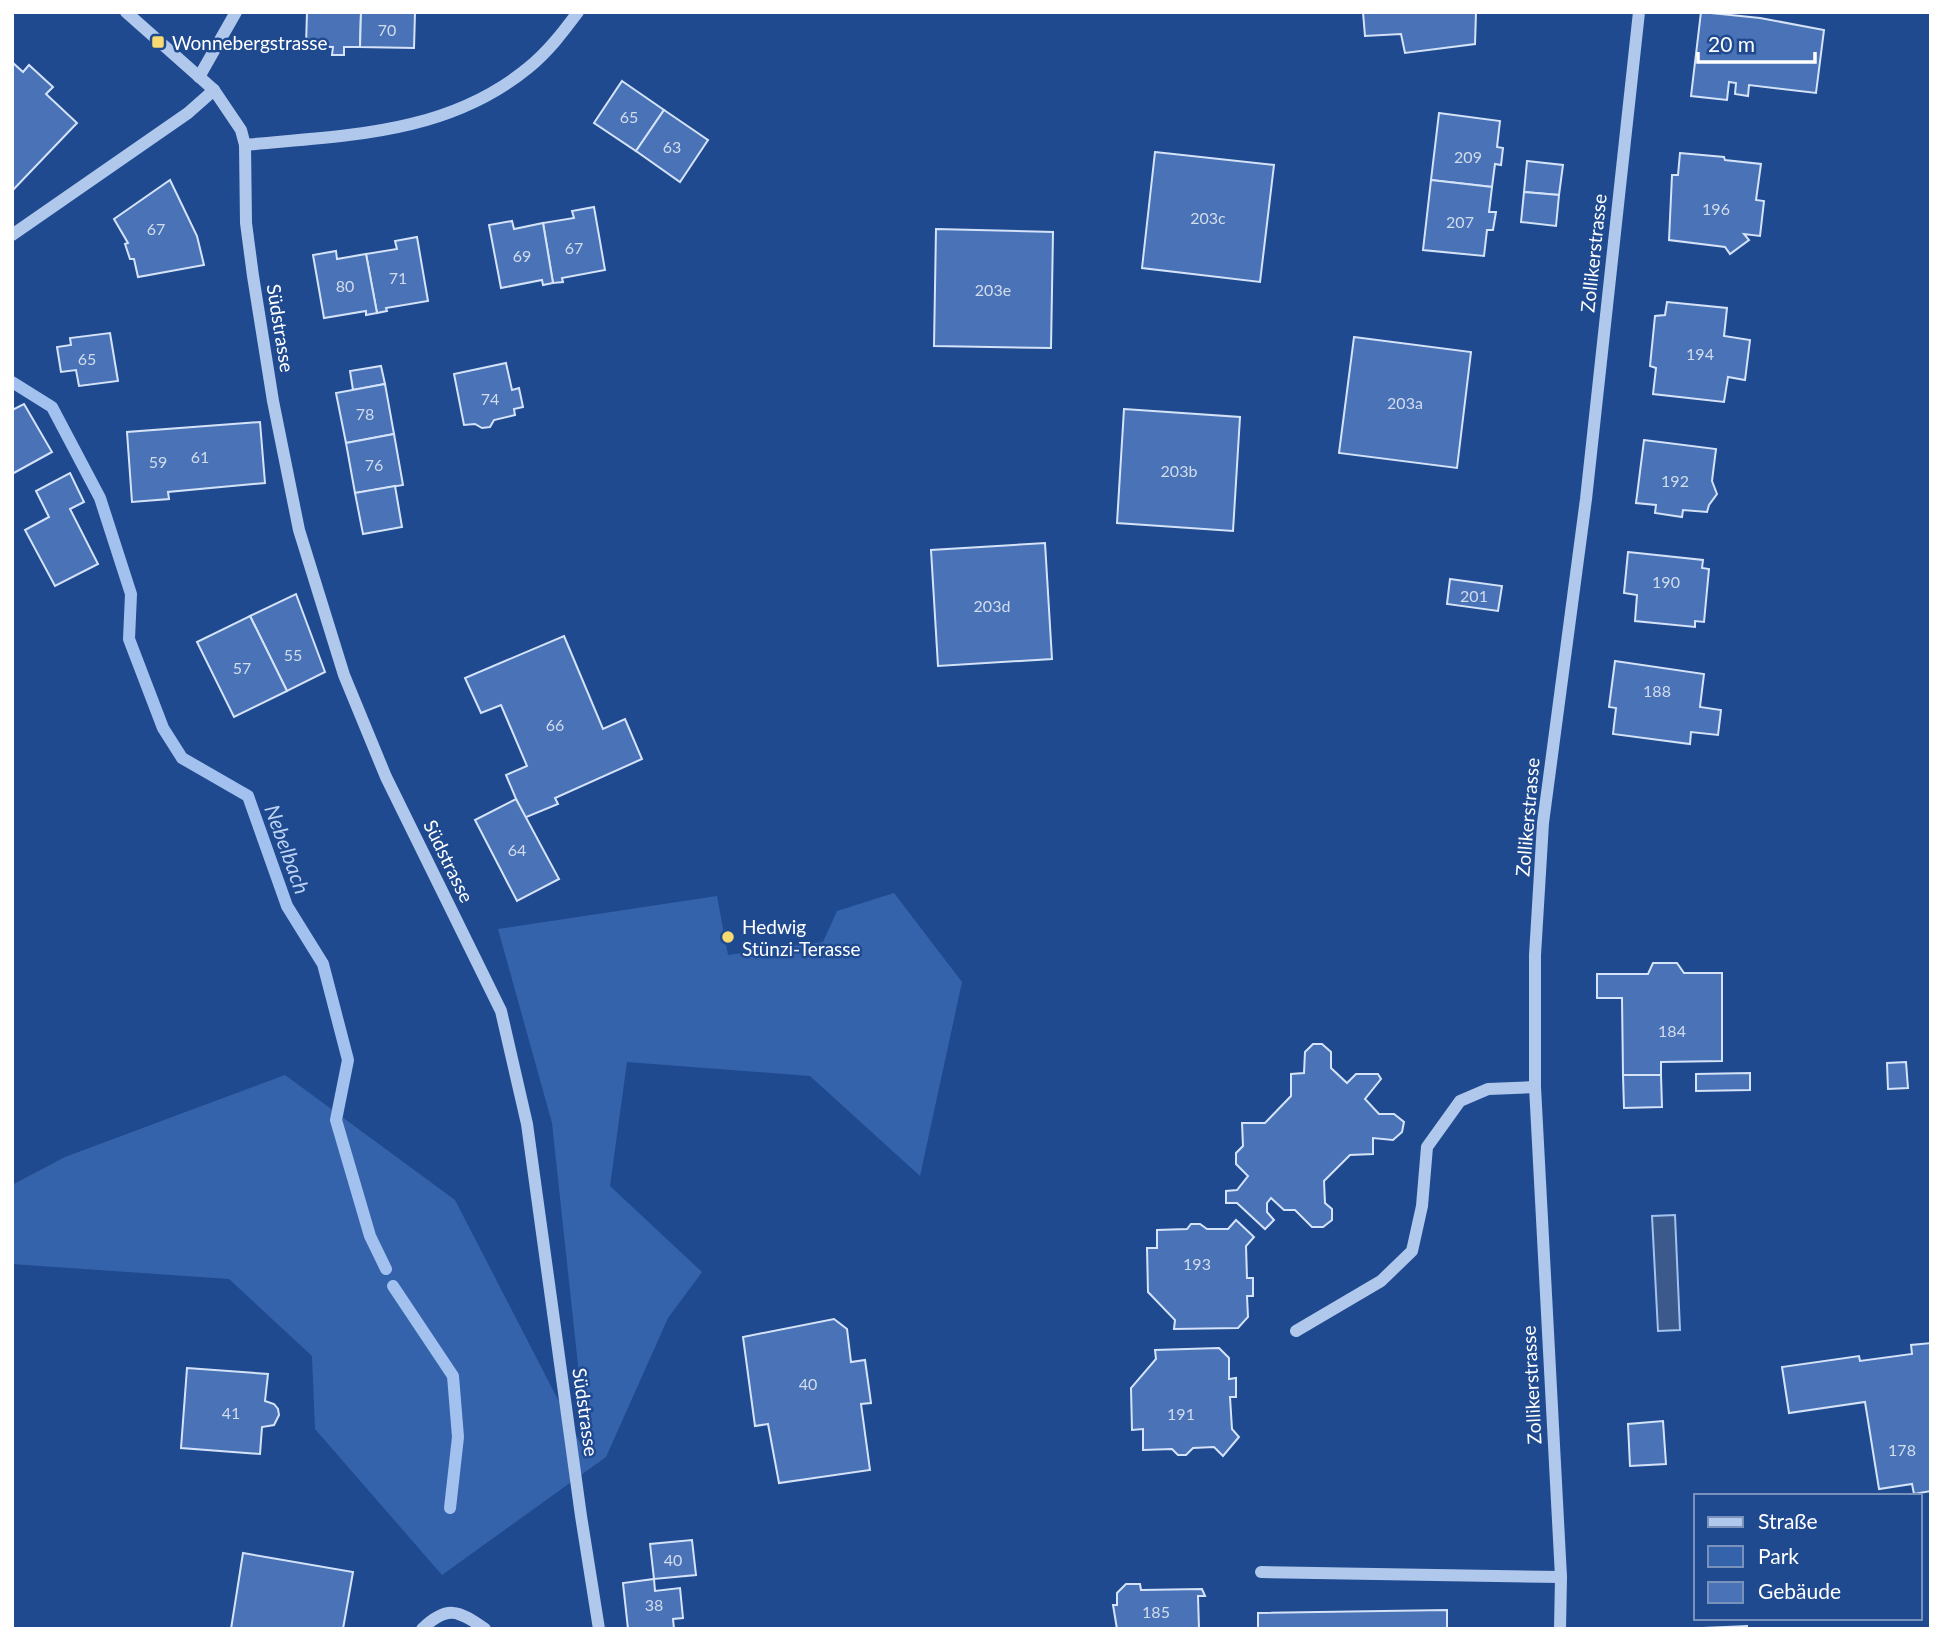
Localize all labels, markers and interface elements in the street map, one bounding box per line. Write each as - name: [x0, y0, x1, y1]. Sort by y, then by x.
- house number: 70: [378, 20, 396, 39]
- scale bar: [1698, 21, 1815, 65]
- place label: Wonnebergstrasse: [172, 31, 328, 54]
- text: 20 m: [1708, 31, 1755, 56]
- marker: Wonnebergstrasse: [150, 34, 166, 50]
- house number: 65: [620, 107, 638, 126]
- house number: 63: [663, 137, 681, 156]
- house number: 209: [1454, 147, 1482, 166]
- street label: Zollikerstrasse: [1575, 193, 1611, 313]
- house number: 196: [1702, 199, 1730, 218]
- house number: 203c: [1190, 208, 1226, 227]
- house number: 207: [1446, 212, 1474, 231]
- house number: 67: [147, 219, 165, 238]
- house number: 67: [565, 238, 583, 257]
- house number: 69: [513, 246, 531, 265]
- house number: 71: [389, 268, 407, 287]
- house number: 80: [336, 276, 354, 295]
- house number: 203e: [975, 280, 1011, 299]
- street label: Südstrasse: [263, 282, 299, 374]
- house number: 194: [1686, 344, 1714, 363]
- house number: 65: [78, 349, 96, 368]
- house number: 74: [481, 389, 499, 408]
- house number: 203a: [1387, 393, 1423, 412]
- house number: 78: [356, 404, 374, 423]
- house number: 61: [191, 447, 209, 466]
- house number: 59: [149, 452, 167, 471]
- house number: 76: [365, 455, 383, 474]
- house number: 203b: [1161, 461, 1197, 480]
- house number: 192: [1661, 471, 1689, 490]
- house number: 190: [1652, 572, 1680, 591]
- house number: 201: [1460, 586, 1488, 605]
- house number: 203d: [974, 596, 1010, 615]
- house number: 55: [284, 645, 302, 664]
- house number: 57: [233, 658, 251, 677]
- house number: 188: [1643, 681, 1671, 700]
- house number: 66: [546, 715, 564, 734]
- street label: Zollikerstrasse: [1510, 757, 1544, 877]
- water label: Nebelbach: [260, 801, 316, 897]
- street label: Südstrasse: [419, 816, 479, 906]
- house number: 64: [508, 840, 526, 859]
- place label: Hedwig Stünzi-Terasse: [742, 915, 861, 960]
- marker: Hedwig Stünzi-Terasse: [720, 929, 736, 945]
- house number: 184: [1658, 1021, 1686, 1040]
- house number: 193: [1183, 1254, 1211, 1273]
- street label: Zollikerstrasse: [1516, 1325, 1546, 1445]
- street label: Südstrasse: [568, 1366, 604, 1458]
- house number: 40: [799, 1374, 817, 1393]
- house number: 41: [222, 1403, 240, 1422]
- house number: 191: [1167, 1404, 1195, 1423]
- house number: 178: [1888, 1440, 1916, 1459]
- legend: [1694, 1494, 1922, 1620]
- text: Straße: [1758, 1508, 1818, 1533]
- text: Park: [1758, 1543, 1799, 1568]
- house number: 40: [664, 1550, 682, 1569]
- text: Gebäude: [1758, 1578, 1841, 1603]
- house number: 38: [645, 1595, 663, 1614]
- house number: 185: [1142, 1602, 1170, 1621]

